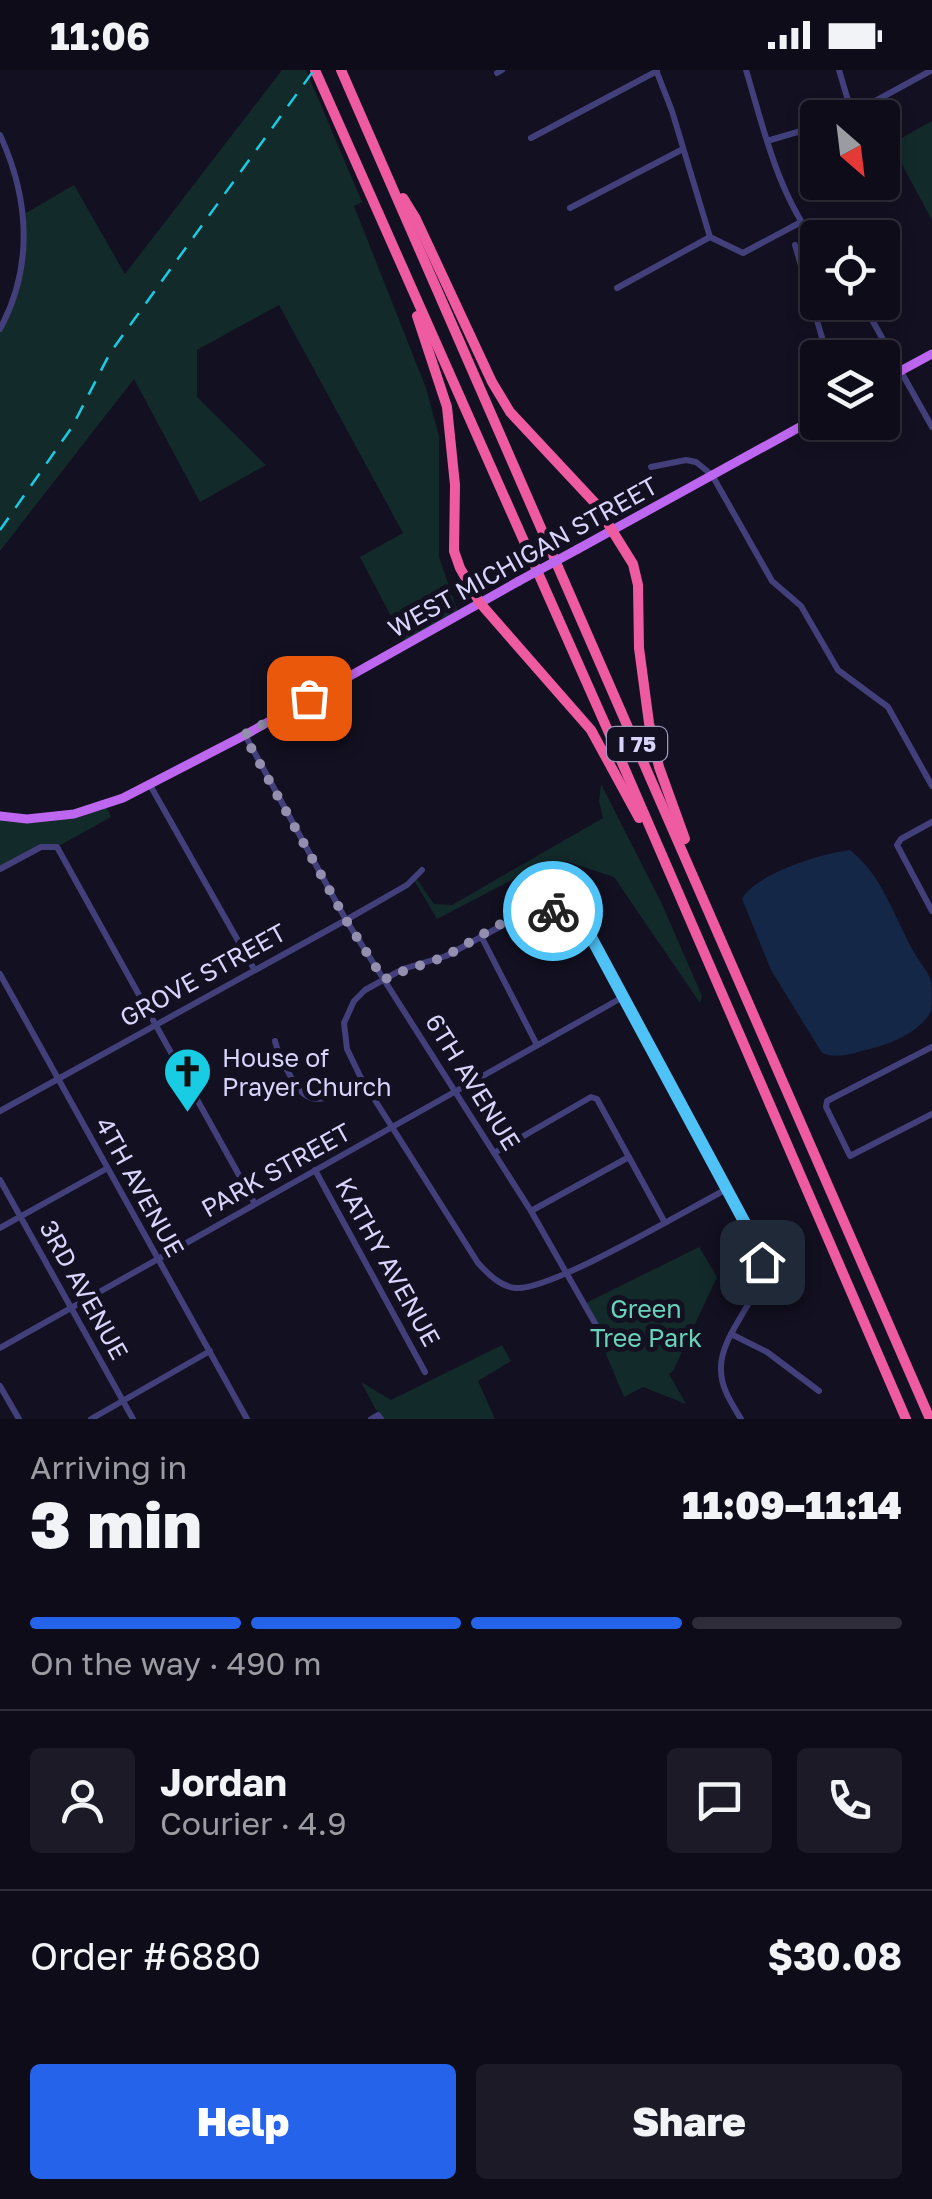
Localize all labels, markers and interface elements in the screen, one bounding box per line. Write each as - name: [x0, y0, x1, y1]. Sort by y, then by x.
- text: 11:06: [50, 13, 150, 58]
- north arrow: [800, 100, 900, 200]
- map controls: [800, 100, 900, 440]
- button: locate: [800, 220, 900, 320]
- button: layers: [800, 340, 900, 440]
- street label: WEST MICHIGAN STREET: [382, 469, 663, 644]
- pin: [267, 656, 352, 741]
- icon: bag: [282, 671, 337, 726]
- road number: I 75: [607, 727, 667, 761]
- courier: [503, 861, 603, 961]
- icon: bike: [526, 884, 581, 939]
- street label: GROVE STREET: [114, 916, 291, 1033]
- street label: 6TH AVENUE: [419, 1008, 528, 1156]
- place label: House of Prayer Church: [222, 1042, 392, 1102]
- church icon: House of Prayer Church: [161, 1046, 213, 1114]
- street label: 4TH AVENUE: [89, 1111, 192, 1262]
- street label: PARK STREET: [196, 1116, 356, 1223]
- street label: KATHY AVENUE: [329, 1172, 448, 1352]
- street label: 3RD AVENUE: [33, 1215, 135, 1365]
- pin: [720, 1220, 805, 1305]
- icon: home: [735, 1235, 790, 1290]
- park label: Green Tree Park: [590, 1293, 702, 1353]
- text: Arriving in: [30, 1448, 187, 1486]
- text: 11:09–11:14: [682, 1482, 902, 1527]
- text: 3 min: [30, 1484, 202, 1562]
- text: On the way · 490 m: [30, 1644, 322, 1682]
- button: person: [30, 1748, 135, 1853]
- button: chat: [667, 1748, 772, 1853]
- button: phone: [797, 1748, 902, 1853]
- text: Jordan: [160, 1759, 287, 1804]
- text: Courier · 4.9: [160, 1804, 347, 1842]
- text: Order #6880: [30, 1933, 261, 1978]
- text: $30.08: [767, 1933, 902, 1978]
- button: Help: [30, 2064, 456, 2179]
- button: Share: [476, 2064, 902, 2179]

